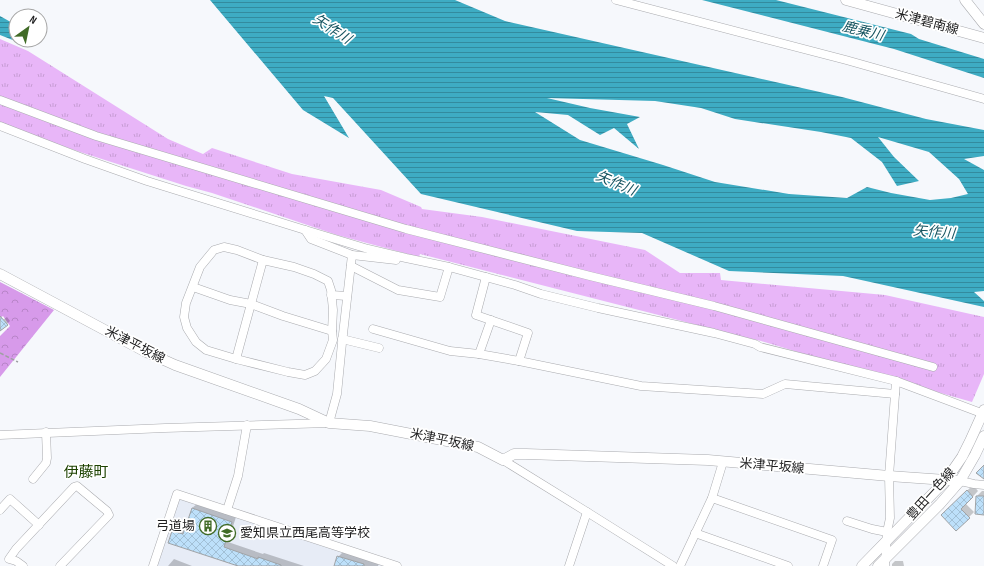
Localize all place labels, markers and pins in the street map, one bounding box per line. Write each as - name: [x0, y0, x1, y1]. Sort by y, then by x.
- building icon: 弓道場: [198, 516, 218, 536]
- place label: 弓道場: [156, 518, 195, 534]
- school or university icon: 愛知県立西尾高等学校: [217, 523, 237, 543]
- place label: 愛知県立西尾高等学校: [240, 525, 370, 541]

